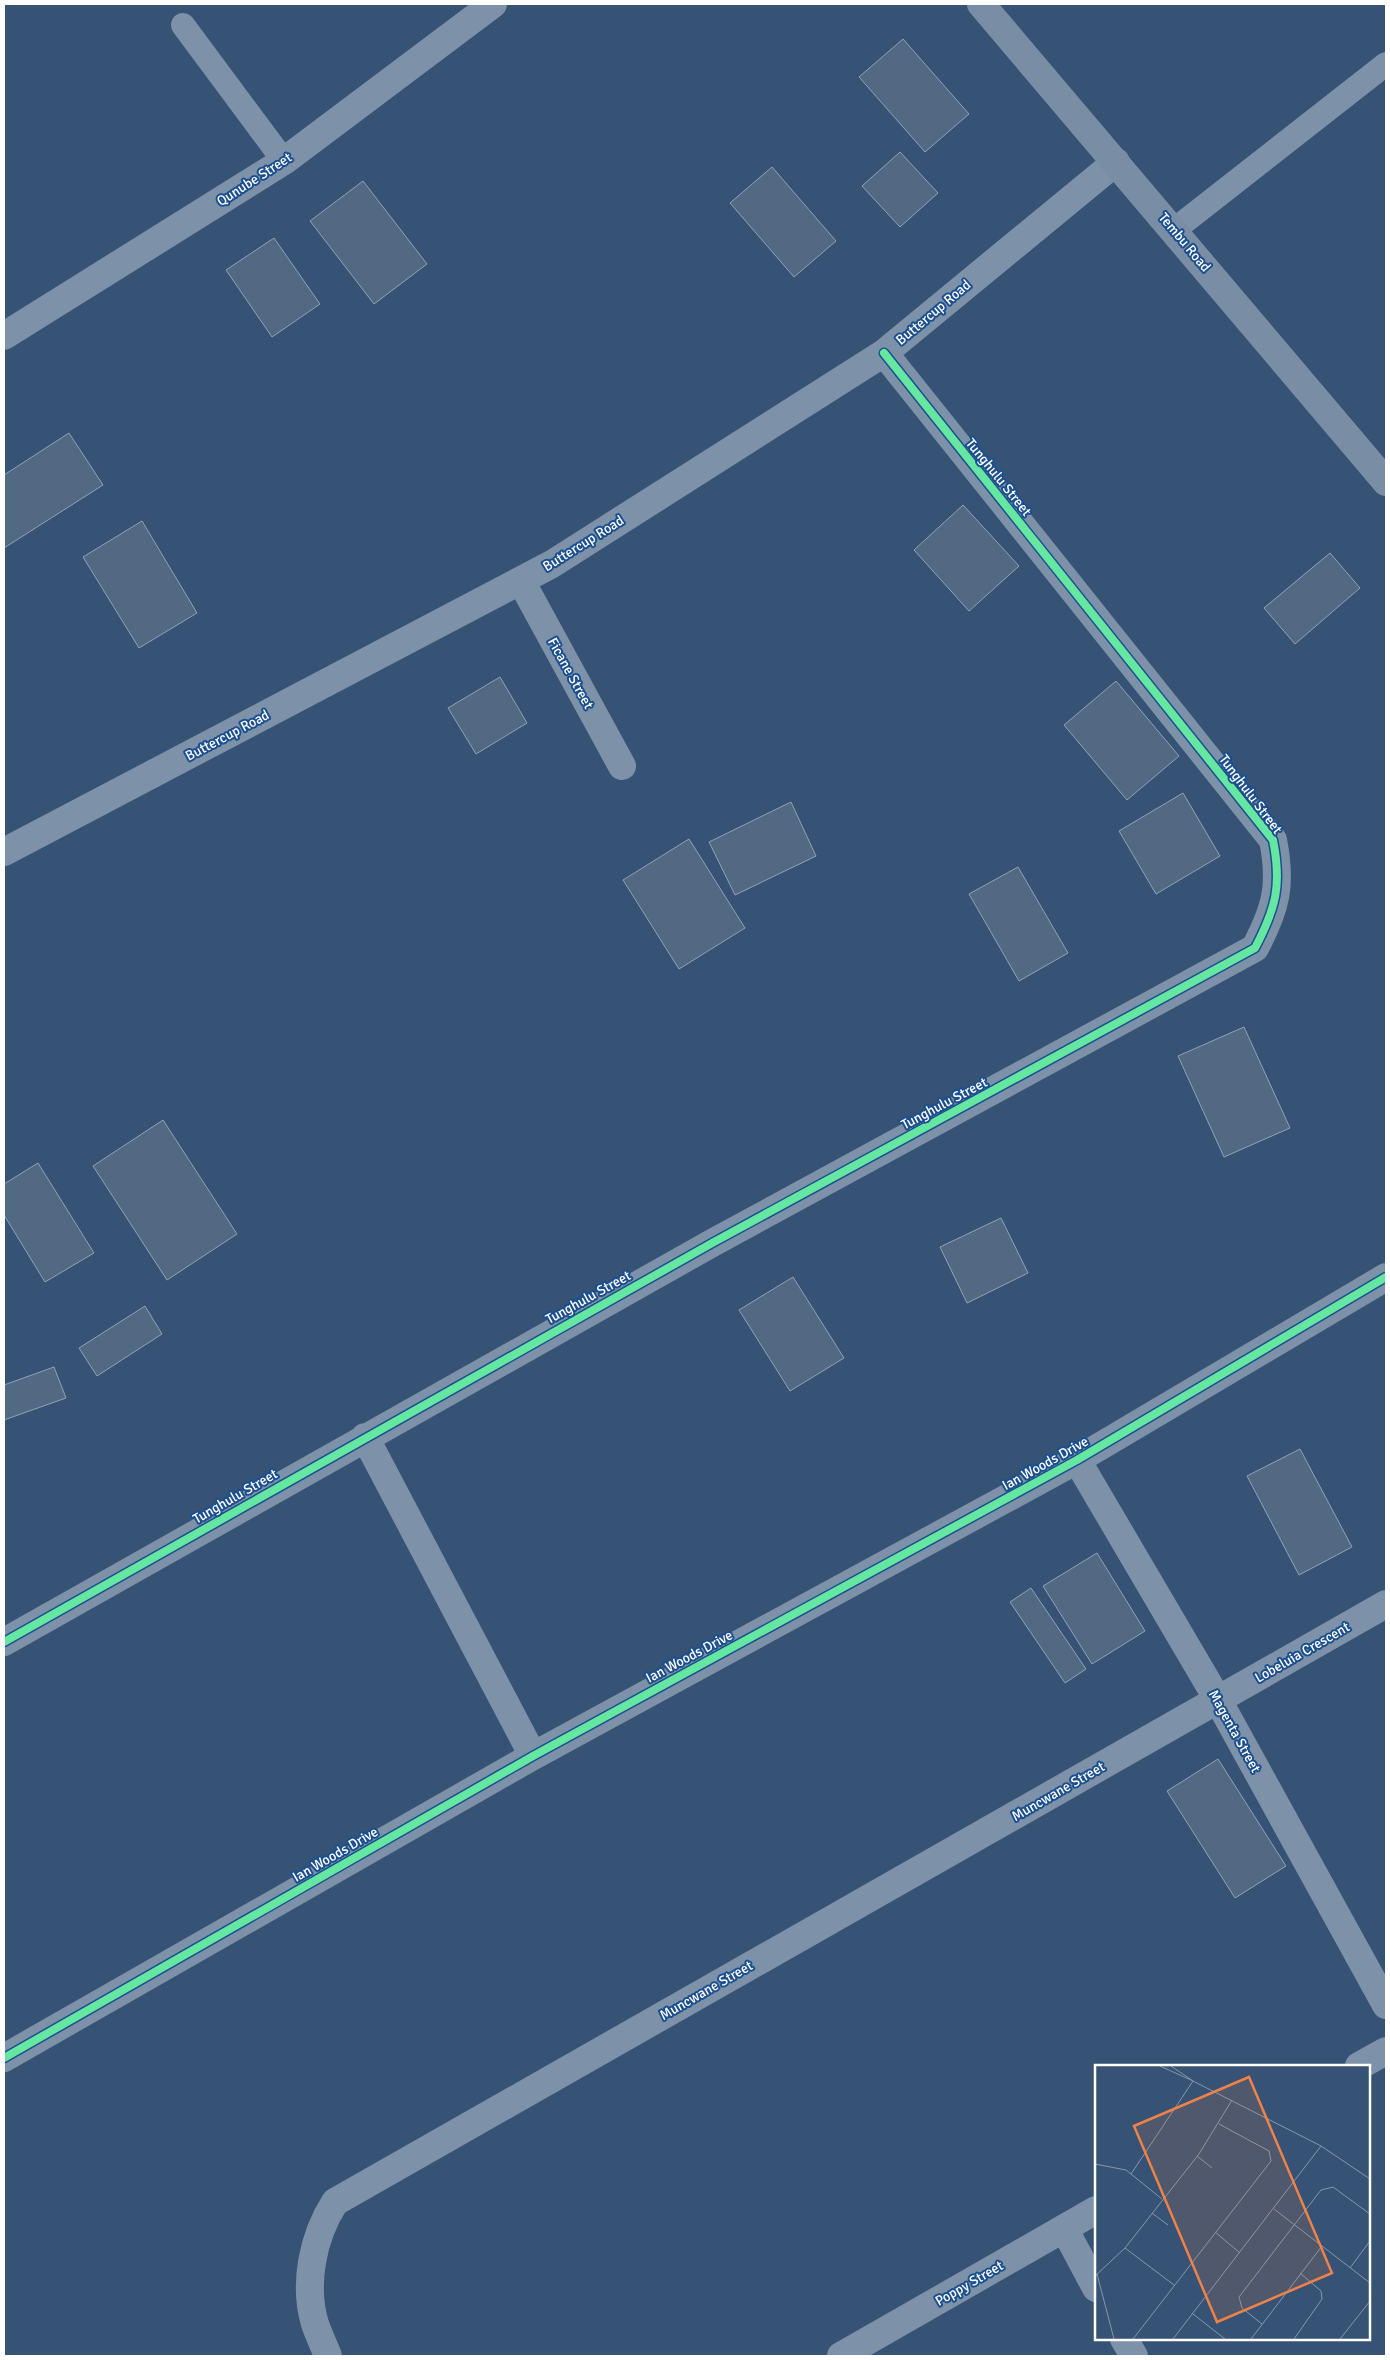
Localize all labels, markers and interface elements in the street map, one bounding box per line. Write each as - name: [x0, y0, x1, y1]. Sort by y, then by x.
- street label: Qunube Street: [214, 149, 295, 210]
- street label: Tembu Road: [1155, 209, 1214, 275]
- street label: Buttercup Road: [892, 276, 974, 349]
- street label: Tunghulu Street: [962, 435, 1035, 520]
- street label: Buttercup Road: [540, 512, 627, 575]
- street label: Ficane Street: [544, 635, 597, 712]
- street label: Buttercup Road: [182, 706, 272, 765]
- street label: Tunghulu Street: [1215, 751, 1286, 837]
- street label: Tunghulu Street: [898, 1074, 990, 1133]
- street label: Tunghulu Street: [543, 1267, 634, 1328]
- street label: Ian Woods Drive: [999, 1433, 1091, 1494]
- street label: Tunghulu Street: [190, 1465, 281, 1528]
- street label: Lobeluia Crescent: [1252, 1618, 1353, 1686]
- street label: Ian Woods Drive: [643, 1626, 736, 1686]
- street label: Magenta Street: [1205, 1687, 1264, 1776]
- street label: Muncwane Street: [1009, 1758, 1108, 1825]
- street label: Ian Woods Drive: [290, 1823, 381, 1886]
- street label: Muncwane Street: [657, 1957, 756, 2024]
- inset map: [1095, 2065, 1370, 2340]
- street label: Poppy Street: [932, 2257, 1006, 2310]

